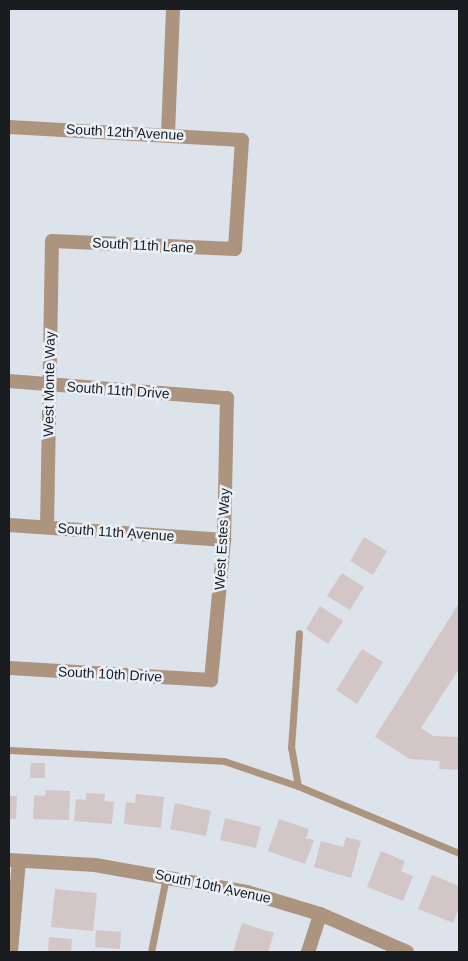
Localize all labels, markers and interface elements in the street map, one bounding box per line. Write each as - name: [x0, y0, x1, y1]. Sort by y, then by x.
- street label: South 12th Avenue: [65, 121, 185, 143]
- street label: South 11th Lane: [92, 234, 194, 256]
- street label: West Monte Way: [40, 331, 58, 437]
- street label: South 11th Drive: [66, 378, 170, 402]
- street label: West Estes Way: [211, 488, 233, 590]
- street label: South 11th Avenue: [57, 520, 175, 544]
- street label: South 10th Drive: [57, 663, 163, 685]
- street label: South 10th Avenue: [153, 865, 273, 907]

